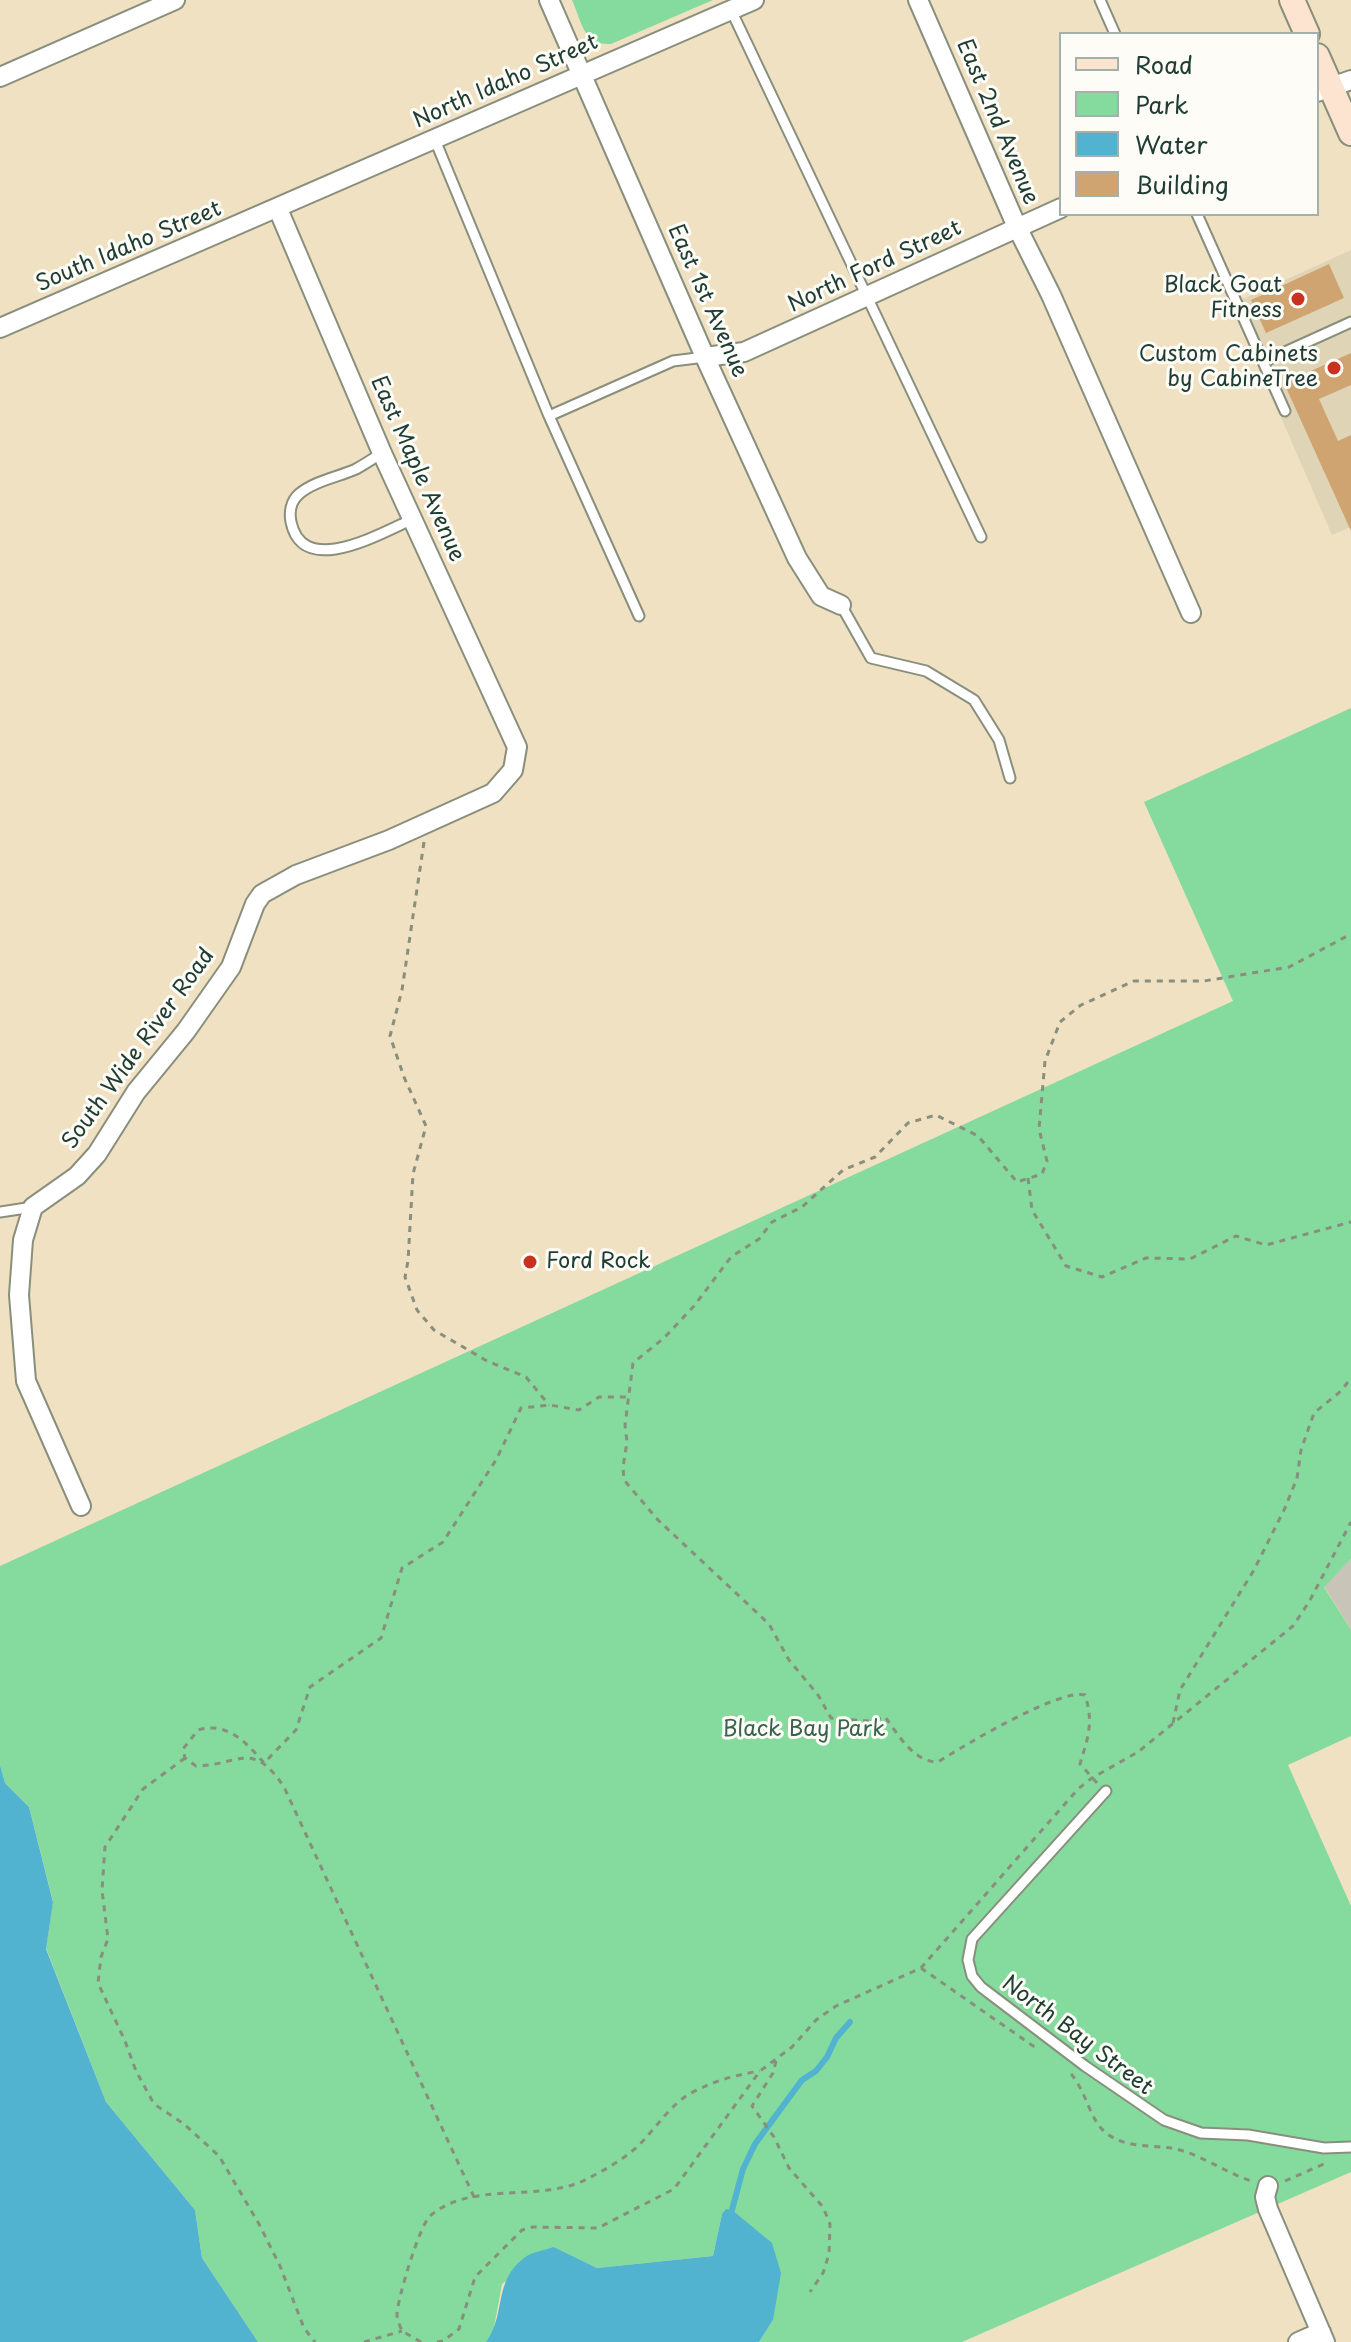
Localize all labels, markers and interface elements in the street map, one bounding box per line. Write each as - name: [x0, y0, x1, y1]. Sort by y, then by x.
- street label: North Idaho Street: [410, 29, 602, 135]
- legend: [1059, 32, 1319, 216]
- street label: East 2nd Avenue: [950, 35, 1044, 209]
- text: Road: [1135, 46, 1193, 82]
- text: Park: [1135, 86, 1189, 122]
- text: Water: [1135, 126, 1207, 162]
- text: Building: [1135, 166, 1229, 202]
- street label: South Idaho Street: [32, 196, 226, 298]
- street label: North Ford Street: [784, 215, 966, 319]
- street label: East 1st Avenue: [661, 220, 753, 382]
- place label: Black Goat Fitness: [1163, 273, 1282, 324]
- marker: Black Goat Fitness: [1289, 290, 1307, 308]
- place label: Custom Cabinets by CabineTree: [1139, 342, 1318, 394]
- marker: Custom Cabinets by CabineTree: [1325, 359, 1343, 377]
- street label: East Maple Avenue: [364, 372, 470, 566]
- street label: South Wide River Road: [57, 944, 221, 1154]
- place label: Ford Rock: [546, 1249, 651, 1275]
- marker: Ford Rock: [521, 1253, 539, 1271]
- park label: Black Bay Park: [722, 1717, 886, 1743]
- street label: North Bay Street: [996, 1971, 1158, 2101]

